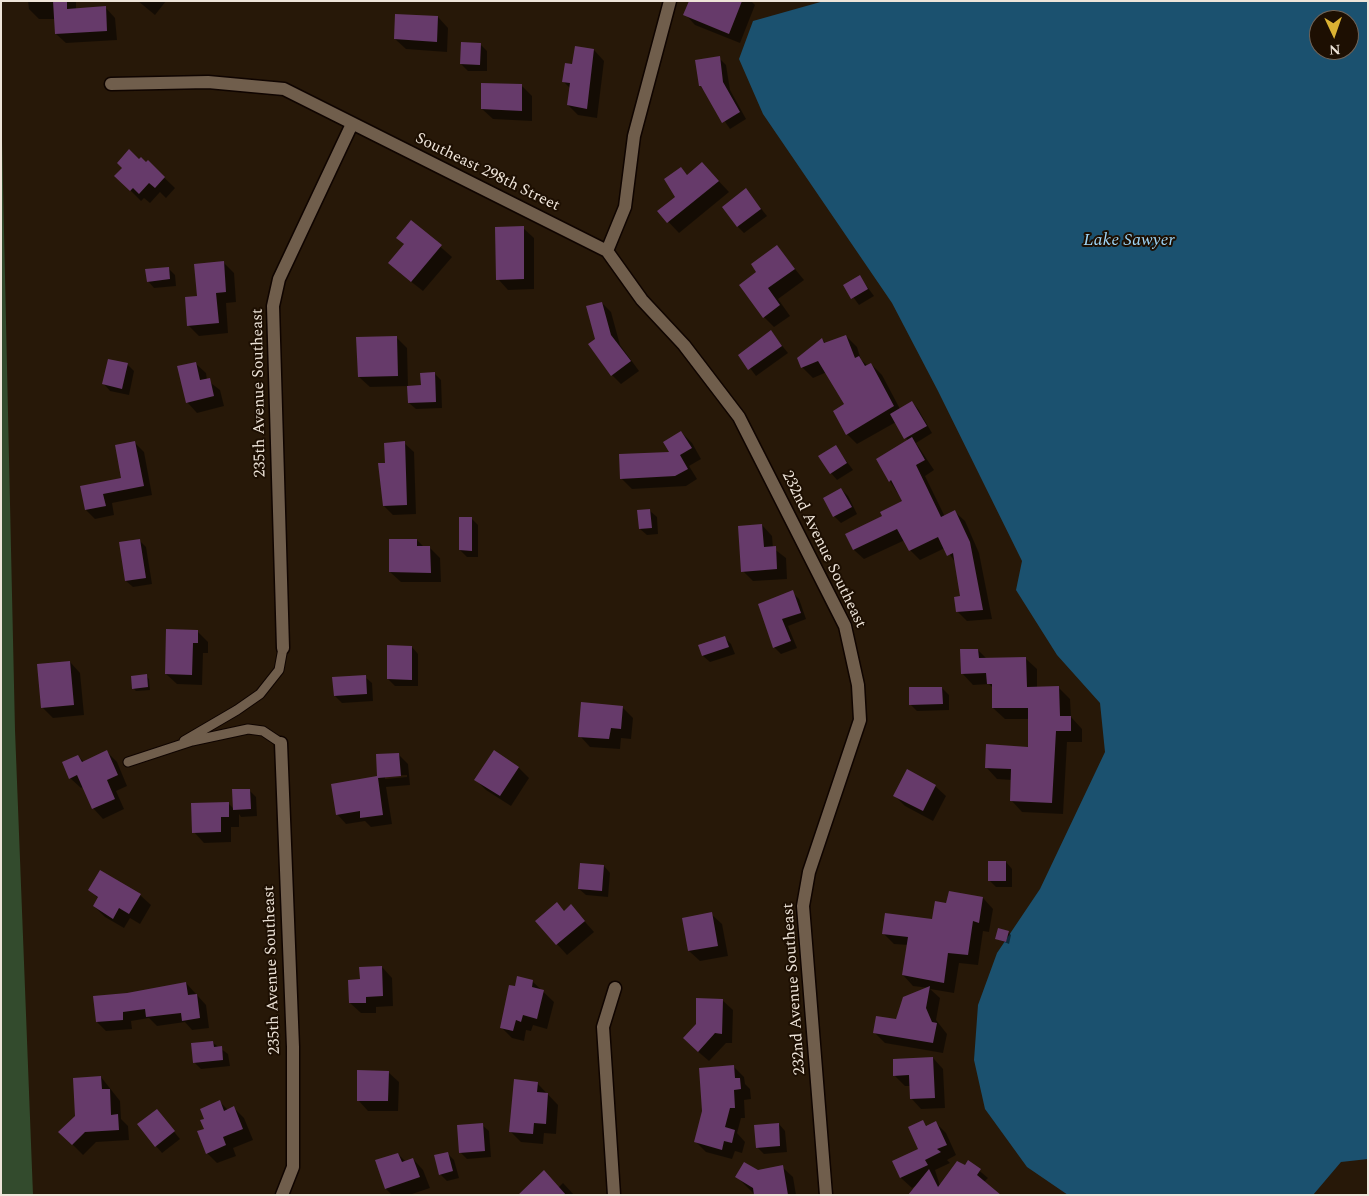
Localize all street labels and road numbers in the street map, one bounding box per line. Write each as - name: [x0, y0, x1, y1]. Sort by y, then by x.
- street label: Southeast 298th Street: [412, 130, 562, 216]
- street label: 235th Avenue Southeast: [249, 308, 271, 478]
- street label: 232nd Avenue Southeast: [777, 468, 869, 632]
- street label: 235th Avenue Southeast: [260, 885, 286, 1055]
- street label: 232nd Avenue Southeast: [779, 902, 811, 1076]

